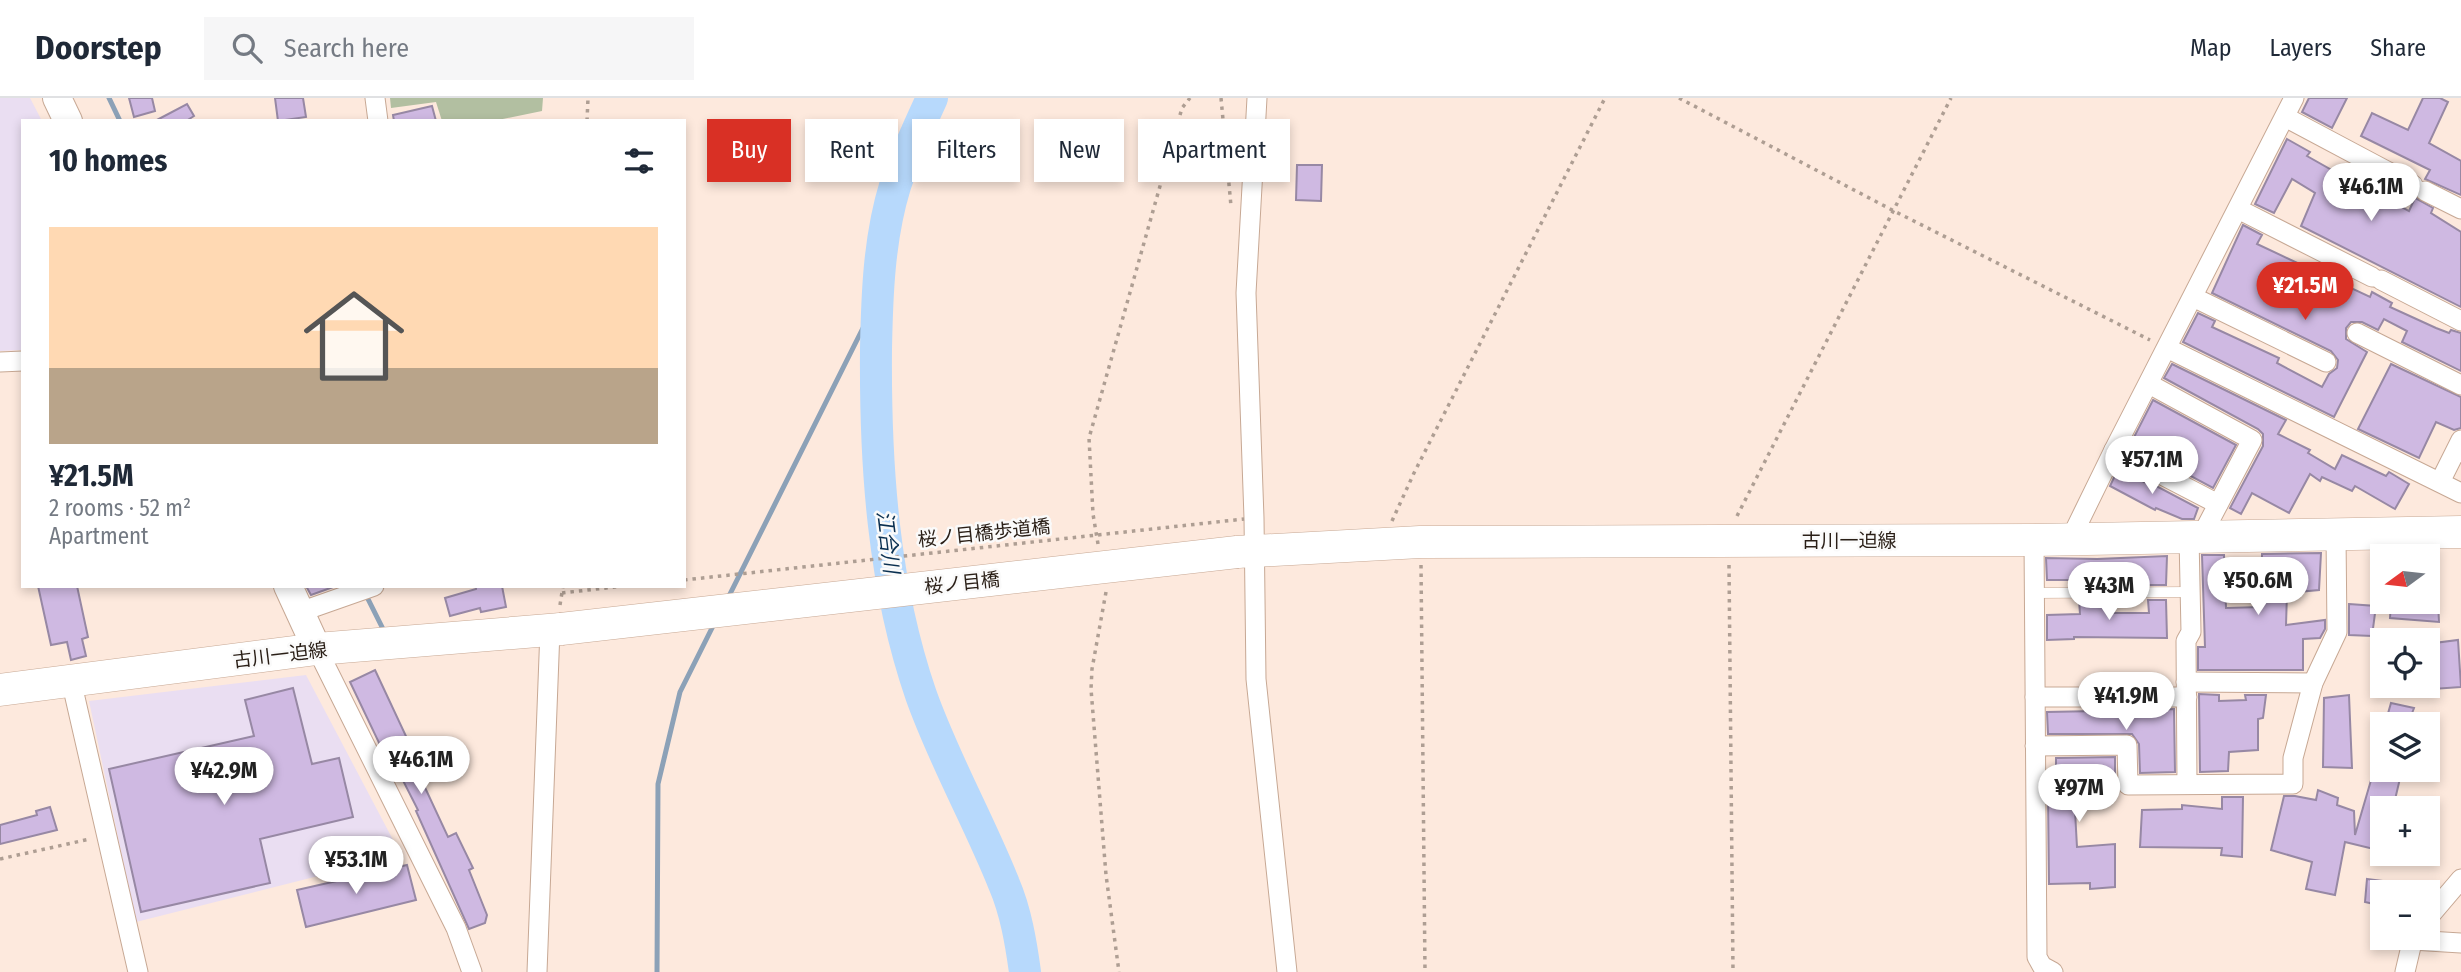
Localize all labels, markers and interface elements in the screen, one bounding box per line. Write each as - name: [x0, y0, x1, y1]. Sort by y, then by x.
- search box: [204, 17, 694, 80]
- text: Doorstep: [35, 28, 162, 68]
- icon: search: [228, 29, 266, 67]
- text: Search here: [284, 33, 409, 64]
- text: Map: [2190, 34, 2232, 62]
- text: Layers: [2270, 34, 2332, 62]
- text: Share: [2370, 34, 2426, 62]
- chip: Buy: [707, 119, 791, 182]
- chip: Rent: [805, 119, 898, 182]
- chip: Filters: [912, 119, 1020, 182]
- chip: New: [1034, 119, 1124, 182]
- chip: Apartment: [1138, 119, 1290, 182]
- icon: filters: [620, 142, 658, 180]
- text: 10 homes: [49, 143, 167, 179]
- pin: ¥46.1M: [2314, 164, 2428, 223]
- text: ¥46.1M: [2339, 172, 2403, 200]
- pin: ¥21.5M: [2248, 262, 2362, 322]
- text: ¥21.5M: [2273, 271, 2337, 299]
- icon: home: [291, 273, 417, 399]
- pin: ¥57.1M: [2095, 436, 2209, 496]
- text: ¥57.1M: [2121, 445, 2183, 473]
- text: ¥21.5M: [49, 458, 134, 494]
- text: 2 rooms · 52 m²: [49, 494, 191, 522]
- water label: 江合川: [871, 509, 905, 577]
- street label: 桜ノ目橋歩道橋: [917, 515, 1051, 551]
- text: Apartment: [49, 522, 149, 550]
- street label: 古川一迫線: [1801, 529, 1897, 552]
- north arrow: [2370, 544, 2440, 614]
- map controls: [2370, 544, 2440, 950]
- pin: ¥50.6M: [2201, 558, 2315, 617]
- pin: ¥43M: [2068, 562, 2150, 622]
- text: ¥50.6M: [2223, 566, 2293, 594]
- street label: 桜ノ目橋: [923, 568, 1001, 598]
- text: ¥43M: [2084, 571, 2134, 599]
- button: locate: [2370, 628, 2440, 698]
- street label: 古川一迫線: [231, 638, 329, 672]
- pin: ¥41.9M: [2069, 672, 2183, 732]
- text: ¥41.9M: [2094, 681, 2158, 709]
- button: layers: [2370, 712, 2440, 782]
- pin: ¥46.1M: [364, 736, 478, 796]
- text: ¥46.1M: [389, 745, 453, 773]
- pin: ¥42.9M: [167, 748, 281, 807]
- text: ¥42.9M: [191, 756, 257, 784]
- pin: ¥97M: [2038, 764, 2120, 824]
- text: ¥97M: [2054, 773, 2104, 801]
- button: +: [2370, 796, 2440, 866]
- pin: ¥53.1M: [299, 836, 413, 896]
- text: ¥53.1M: [325, 845, 387, 873]
- button: −: [2370, 880, 2440, 950]

